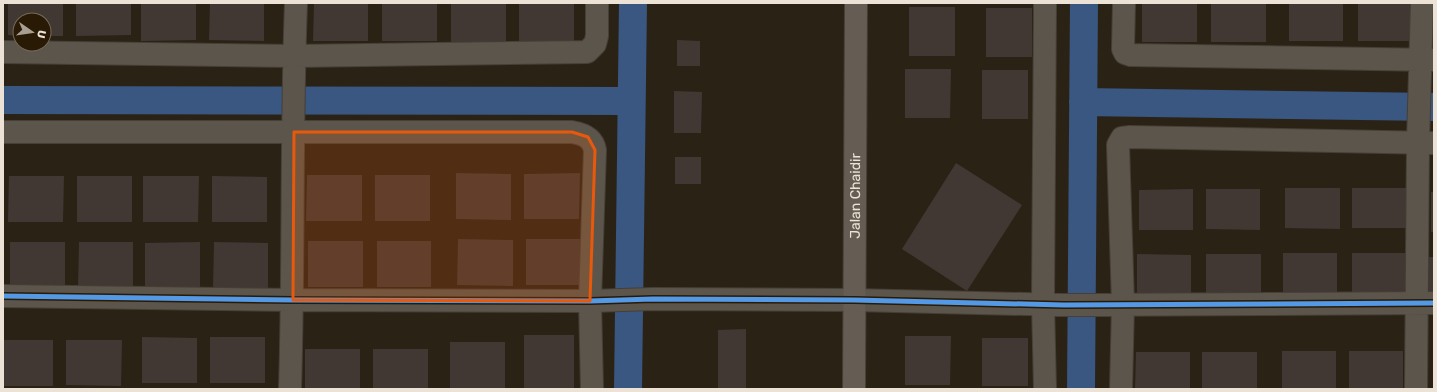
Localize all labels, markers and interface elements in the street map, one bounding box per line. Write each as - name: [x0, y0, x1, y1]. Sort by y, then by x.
- north arrow: [12, 12, 52, 52]
- text: U: [34, 29, 48, 40]
- street label: Jalan Chaidir: [846, 152, 864, 239]

